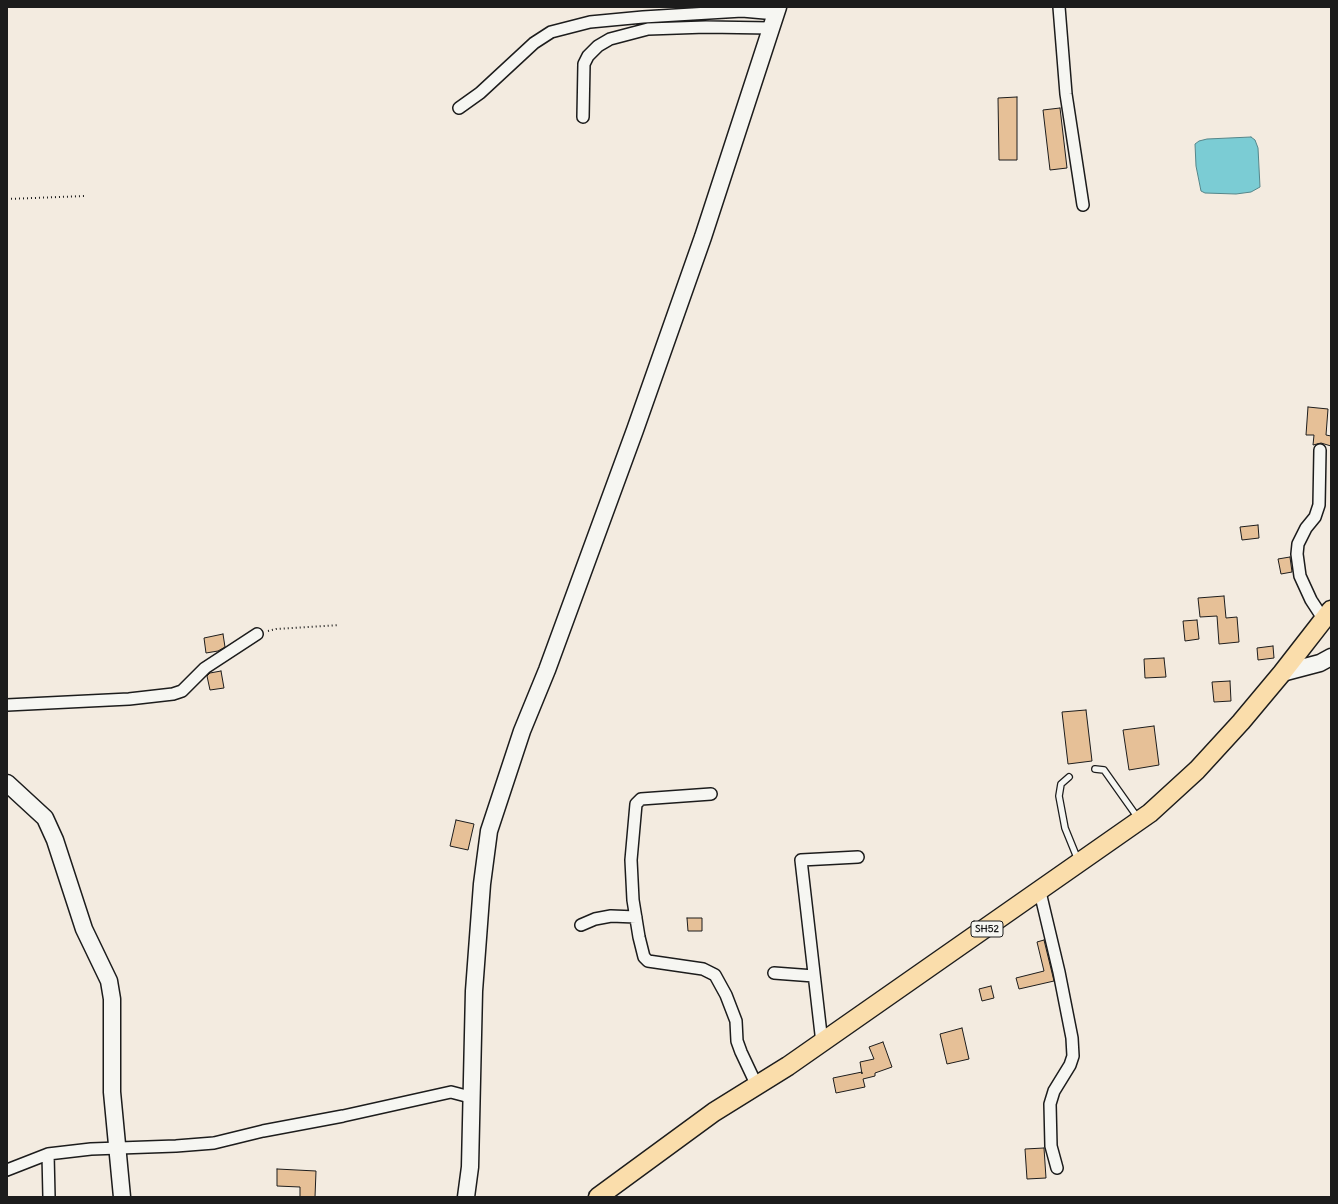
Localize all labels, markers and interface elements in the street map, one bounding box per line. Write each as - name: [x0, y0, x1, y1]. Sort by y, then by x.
- road number: SH52: [971, 921, 1003, 937]

